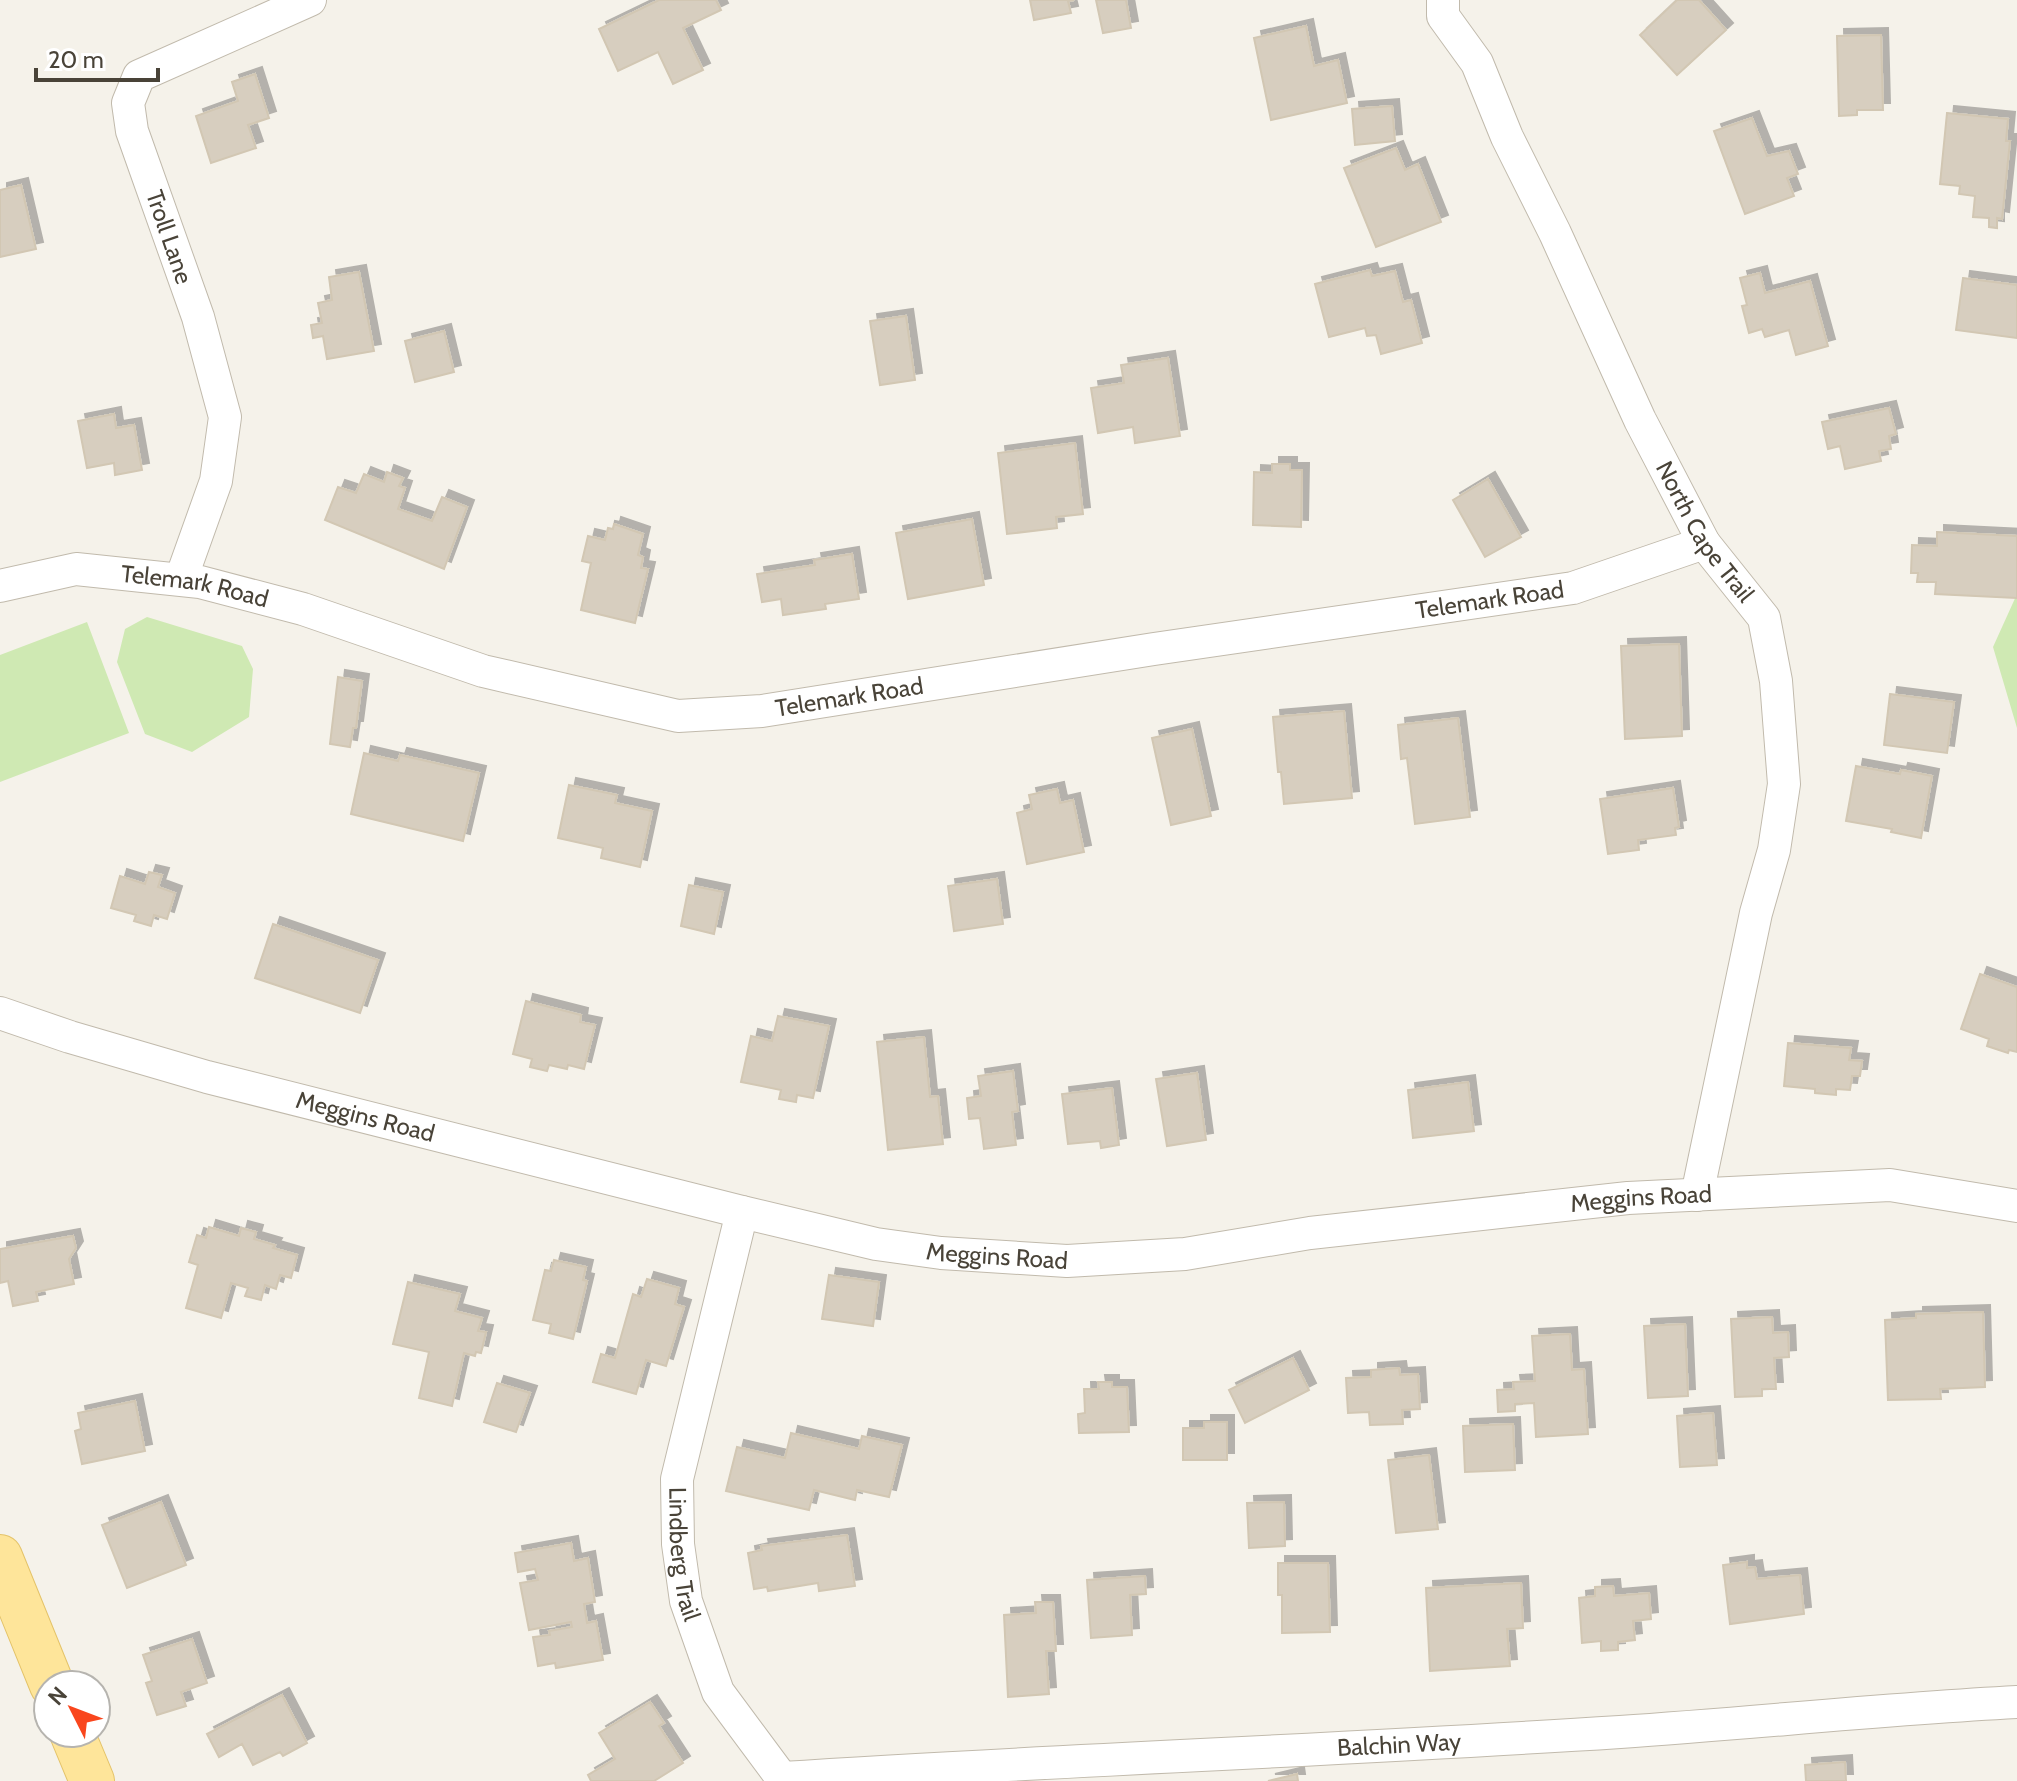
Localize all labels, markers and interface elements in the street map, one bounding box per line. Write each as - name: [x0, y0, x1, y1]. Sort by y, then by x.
- scale bar: [36, 32, 158, 82]
- text: 20 m: [48, 45, 104, 74]
- street label: Troll Lane: [140, 186, 199, 287]
- street label: North Cape Trail: [1650, 456, 1761, 608]
- street label: Telemark Road: [120, 559, 272, 613]
- street label: Telemark Road: [1414, 574, 1566, 625]
- street label: Telemark Road: [773, 671, 925, 723]
- street label: Meggins Road: [293, 1085, 438, 1148]
- street label: Meggins Road: [1569, 1179, 1712, 1218]
- street label: Meggins Road: [924, 1236, 1069, 1275]
- street label: Lindberg Trail: [663, 1487, 707, 1625]
- north arrow: [32, 1669, 112, 1749]
- text: N: [42, 1681, 73, 1711]
- street label: Balchin Way: [1336, 1727, 1462, 1762]

